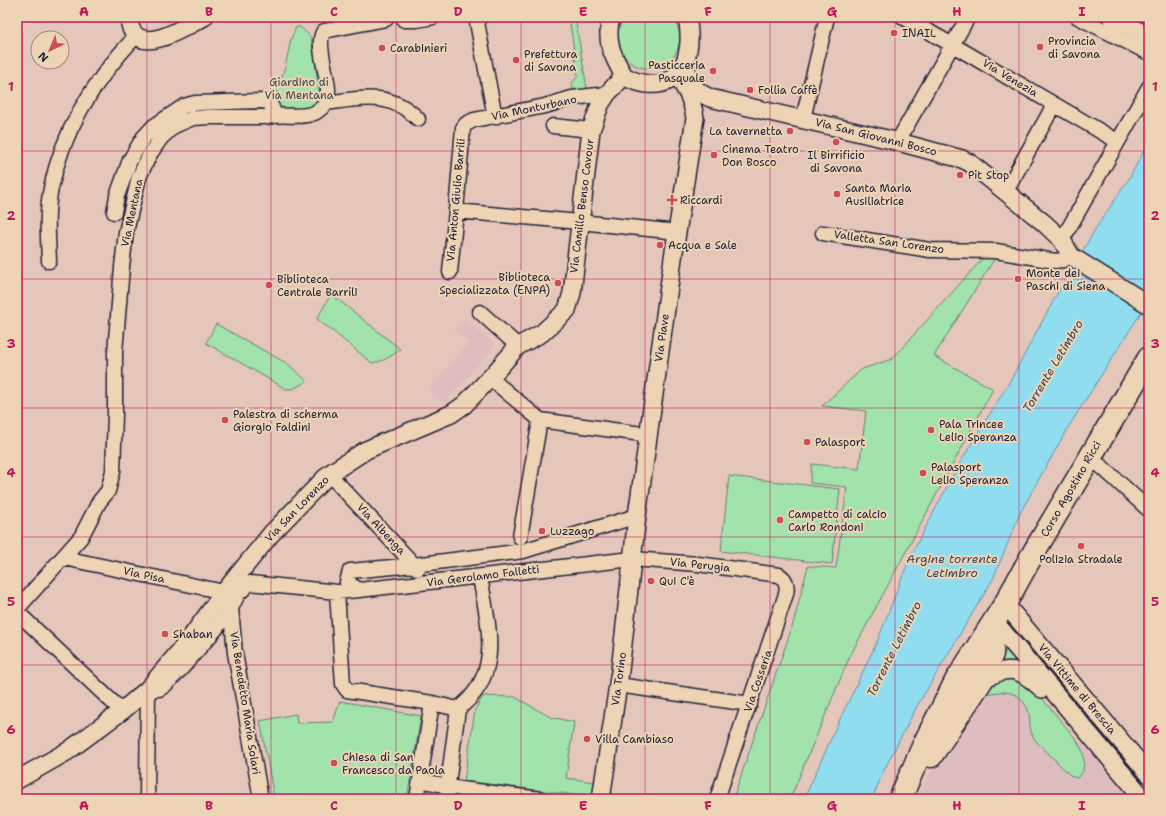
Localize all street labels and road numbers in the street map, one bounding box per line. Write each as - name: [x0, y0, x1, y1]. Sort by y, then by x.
- street label: Via Venezia: [979, 55, 1041, 101]
- street label: Via Monturbano: [490, 92, 578, 124]
- street label: Via San Giovanni Bosco: [814, 115, 939, 159]
- street label: Via Anton Giulio Barrili: [443, 138, 469, 262]
- street label: Via Camillo Benso Cavour: [566, 138, 598, 274]
- street label: Via Mentana: [117, 177, 147, 248]
- street label: Valletta San Lorenzo: [833, 227, 946, 257]
- street label: Via Piave: [651, 313, 673, 363]
- street label: Corso Agostino Ricci: [1037, 438, 1105, 540]
- street label: Via San Lorenzo: [261, 472, 333, 545]
- street label: Via Albenga: [353, 500, 409, 558]
- street label: Via Perugia: [669, 554, 731, 576]
- street label: Via Gerolamo Falletti: [426, 562, 540, 590]
- street label: Via Pisa: [122, 563, 166, 587]
- street label: Via Benedetto Maria Solari: [226, 630, 264, 776]
- street label: Via Vittime di Brescia: [1035, 640, 1120, 738]
- street label: Via Cosseria: [740, 648, 776, 714]
- street label: Via Torino: [608, 651, 630, 707]

